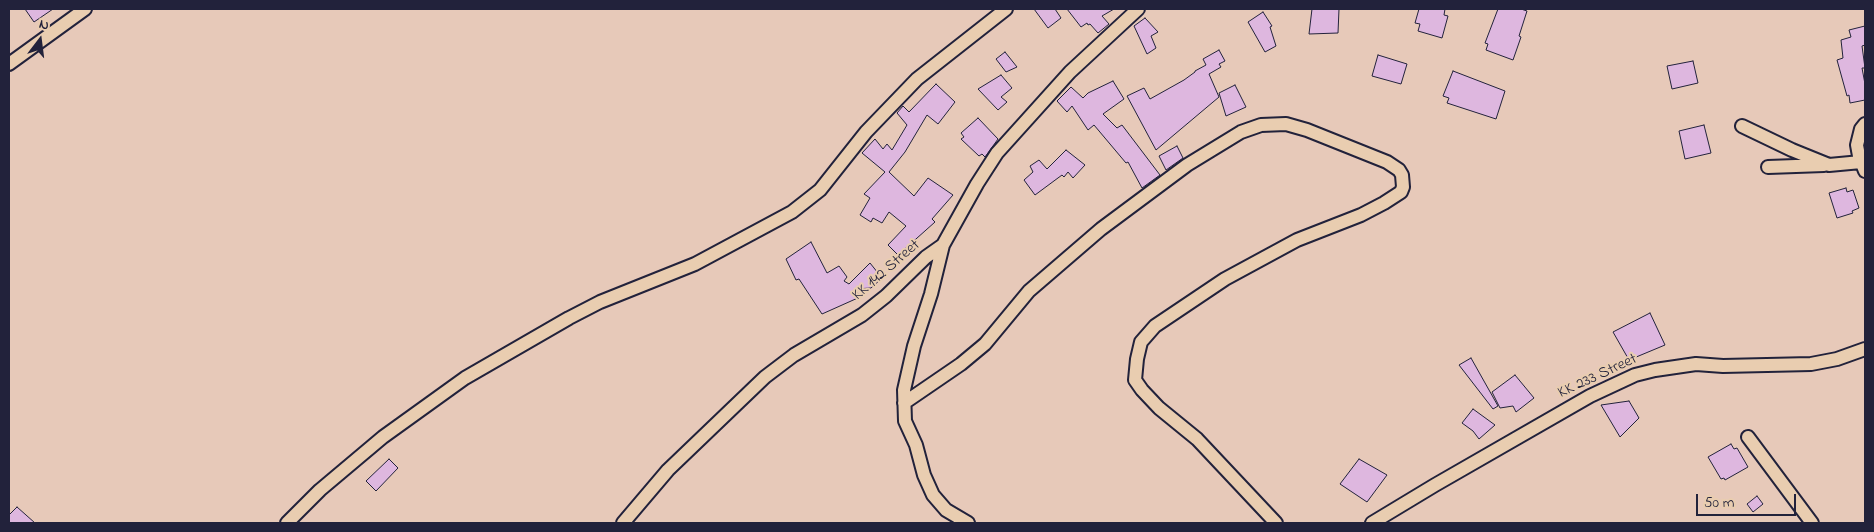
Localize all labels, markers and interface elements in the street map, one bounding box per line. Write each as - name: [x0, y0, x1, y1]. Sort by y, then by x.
- text: N: [37, 14, 51, 36]
- north arrow: [15, 15, 65, 65]
- street label: KK 142 Street: [849, 236, 925, 306]
- street label: KK 233 Street: [1555, 350, 1641, 404]
- scale bar: [1699, 484, 1799, 516]
- text: 50 m: [1704, 492, 1734, 514]

